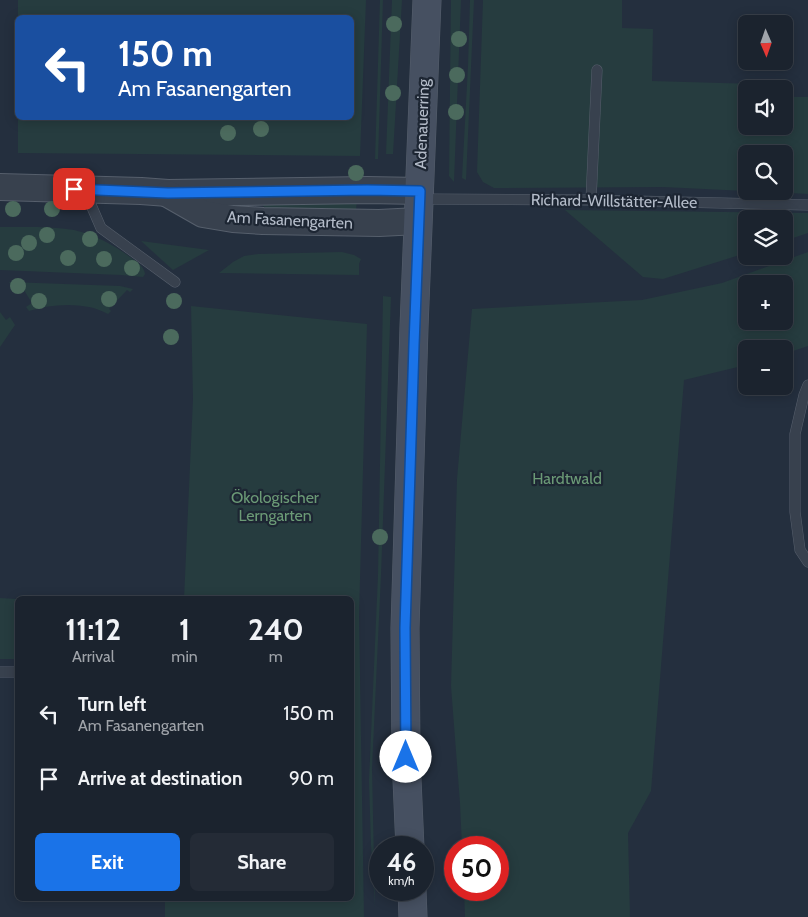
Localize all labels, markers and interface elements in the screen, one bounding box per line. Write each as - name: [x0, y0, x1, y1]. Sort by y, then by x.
- north arrow: [738, 15, 792, 70]
- map controls: [738, 15, 793, 395]
- text: 150 m: [118, 32, 213, 75]
- icon: left: [35, 35, 100, 100]
- text: Am Fasanengarten: [118, 75, 292, 102]
- street label: Adenauerring: [411, 77, 433, 169]
- button: sound: [738, 80, 793, 135]
- button: search: [738, 145, 793, 200]
- pin: [53, 168, 95, 210]
- icon: arrive: [60, 175, 88, 203]
- street label: Richard-Willstätter-Allee: [531, 190, 697, 212]
- street label: Am Fasanengarten: [226, 207, 354, 233]
- button: layers: [738, 210, 793, 265]
- button: +: [738, 275, 793, 330]
- button: −: [738, 340, 793, 395]
- park label: Hardtwald: [532, 469, 602, 488]
- park label: Ökologischer Lerngarten: [231, 488, 320, 525]
- text: 11:12: [65, 611, 121, 648]
- text: 1: [179, 611, 190, 648]
- text: 240: [248, 611, 304, 648]
- text: Arrival: [72, 647, 114, 666]
- text: min: [171, 647, 198, 666]
- text: m: [269, 647, 283, 666]
- text: Turn left: [78, 693, 146, 716]
- icon: left: [35, 700, 63, 728]
- text: 150 m: [283, 702, 334, 725]
- text: Am Fasanengarten: [78, 716, 204, 735]
- position arrow: [379, 730, 431, 782]
- icon: arrive: [35, 765, 63, 793]
- text: Arrive at destination: [78, 767, 242, 790]
- text: 90 m: [289, 767, 334, 790]
- button: Exit: [35, 833, 180, 891]
- button: Share: [190, 833, 334, 891]
- speed limit sign: 50: [444, 836, 509, 901]
- text: 46: [387, 847, 416, 877]
- text: km/h: [388, 873, 415, 888]

